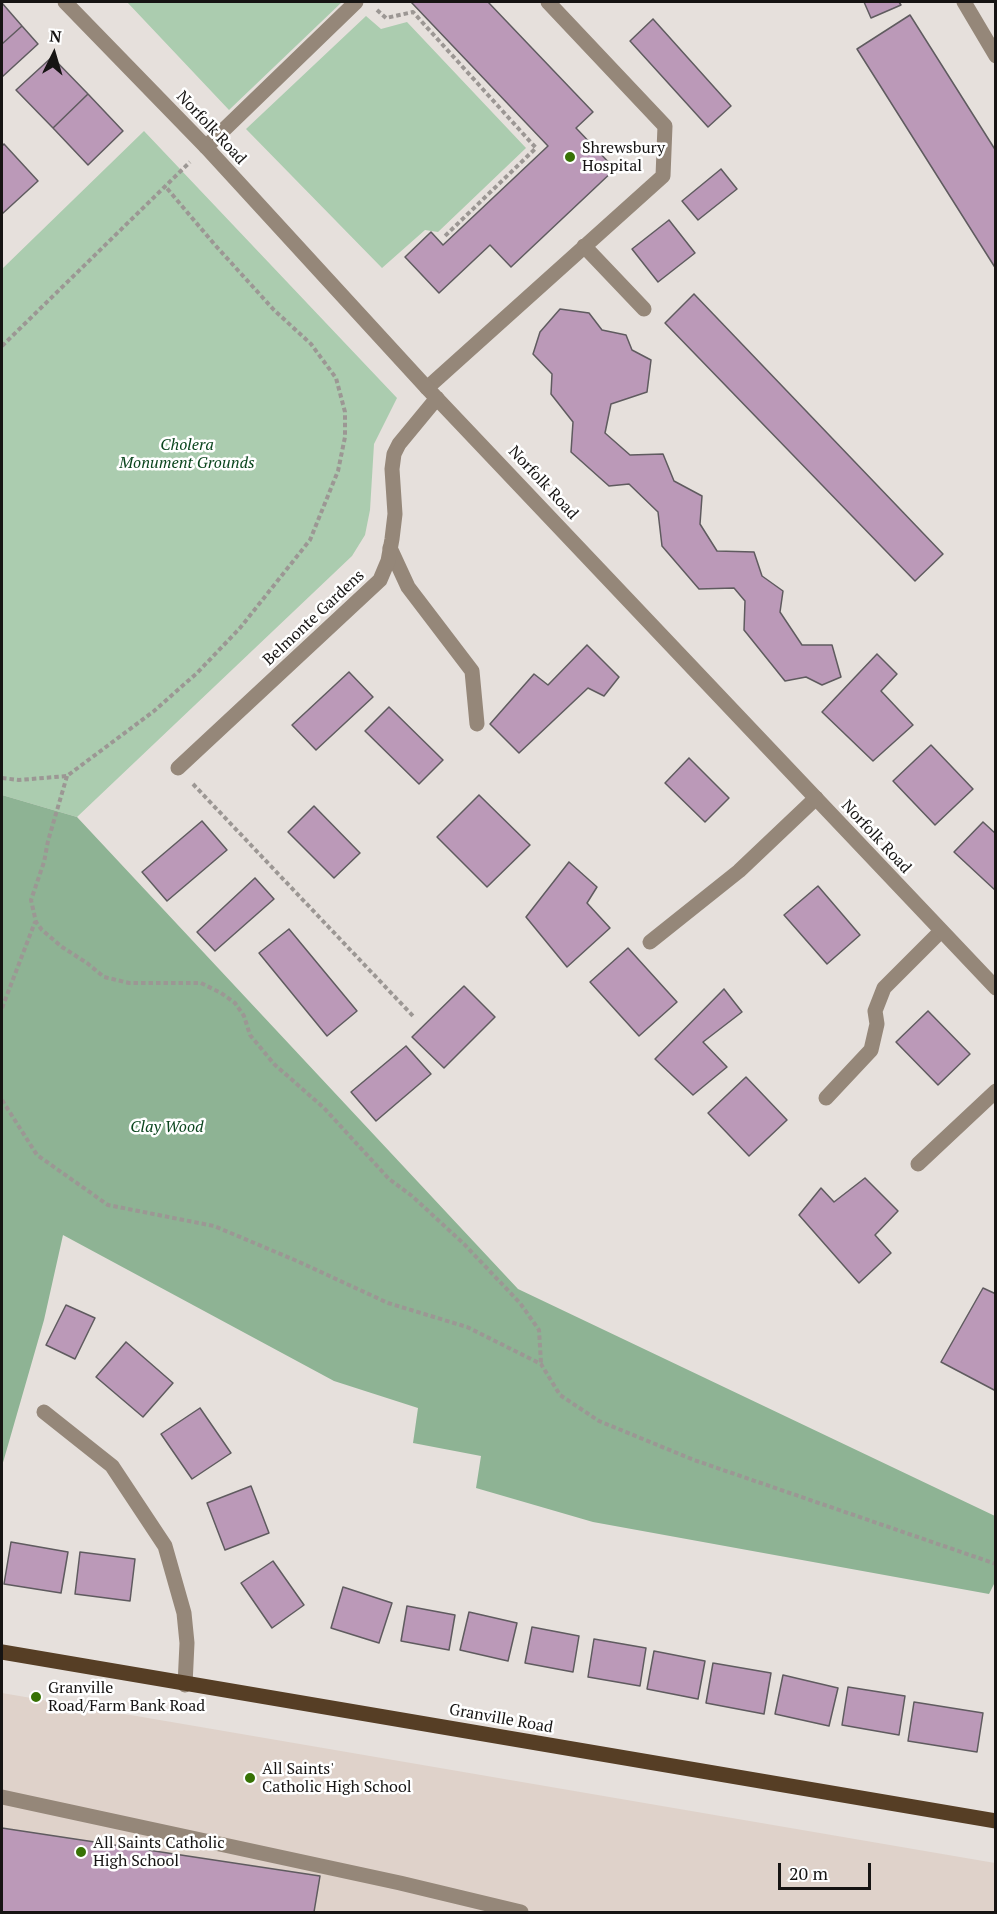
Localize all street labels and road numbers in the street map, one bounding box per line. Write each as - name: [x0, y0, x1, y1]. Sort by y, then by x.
- street label: Norfolk Road: [172, 87, 250, 169]
- street label: Norfolk Road: [504, 442, 582, 524]
- street label: Belmonte Gardens: [259, 566, 369, 670]
- street label: Norfolk Road: [837, 796, 915, 878]
- street label: Granville Road: [448, 1700, 554, 1738]

